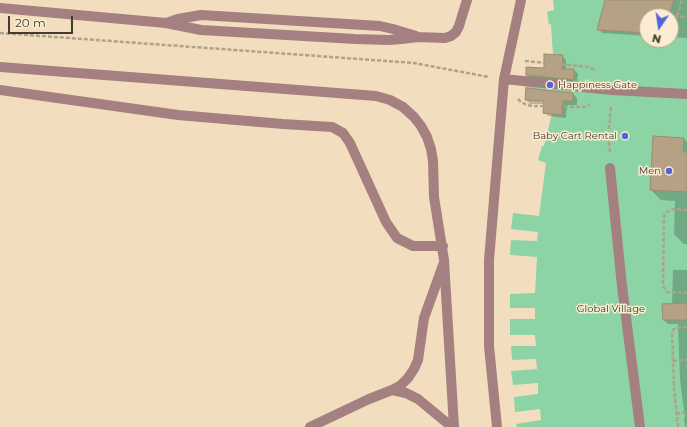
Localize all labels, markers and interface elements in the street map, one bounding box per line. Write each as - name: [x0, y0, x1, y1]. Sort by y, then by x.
- scale bar: [10, 8, 75, 34]
- north arrow: [639, 8, 679, 48]
- text: 20 m: [15, 15, 46, 30]
- text: N: [651, 31, 662, 47]
- place label: Happiness Gate: [558, 79, 637, 91]
- marker: Happiness Gate: [545, 80, 555, 90]
- place label: Baby Cart Rental: [533, 130, 617, 142]
- marker: Baby Cart Rental: [620, 131, 630, 141]
- place label: Men: [639, 165, 661, 177]
- marker: Men: [664, 166, 674, 176]
- park label: Global Village: [577, 303, 645, 315]

